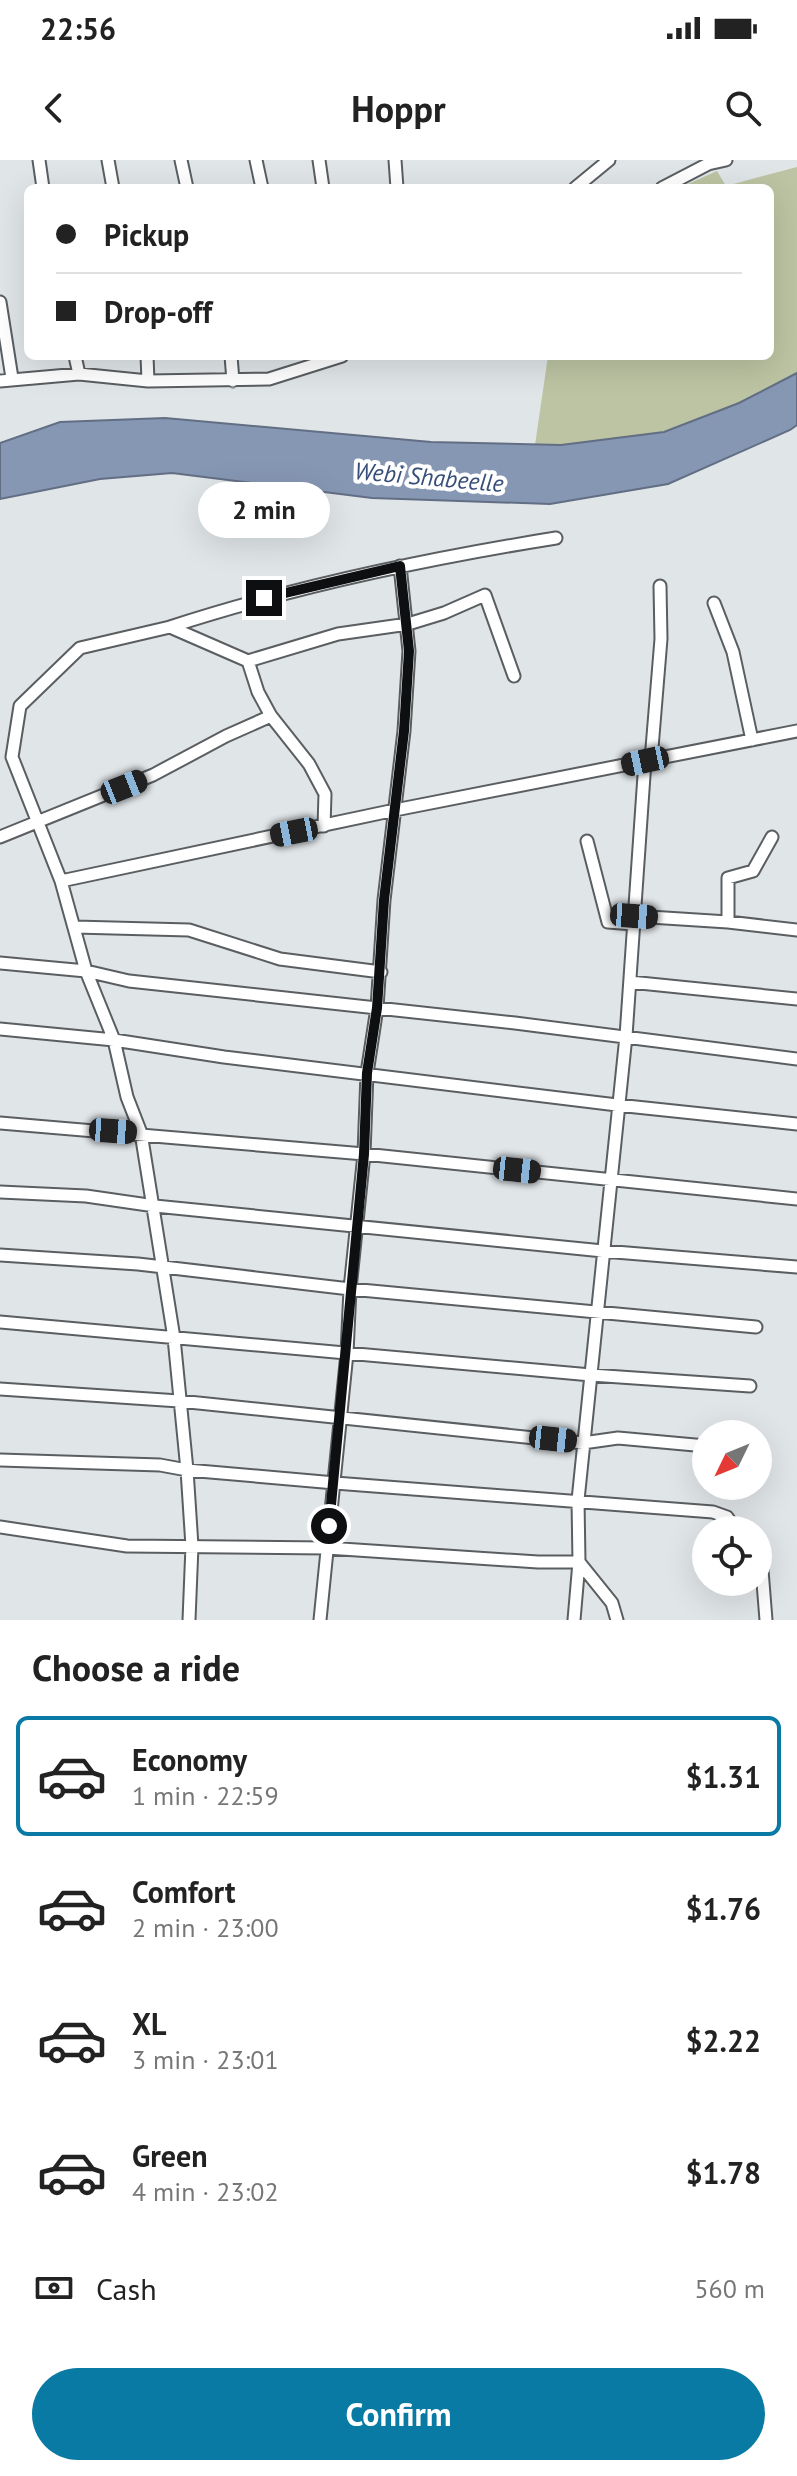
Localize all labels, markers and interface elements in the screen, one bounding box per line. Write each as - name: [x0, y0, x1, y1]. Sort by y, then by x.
- text: 22:56: [40, 9, 116, 48]
- text: Hoppr: [351, 85, 446, 132]
- icon: back: [32, 86, 76, 130]
- icon: search: [721, 86, 765, 130]
- text: Pickup: [104, 215, 189, 254]
- text: Drop-off: [104, 292, 212, 331]
- water label: Webi Shabeelle: [353, 455, 505, 499]
- callout: 2 min: [198, 482, 330, 538]
- text: 2 min: [232, 493, 296, 526]
- route end: [246, 580, 282, 616]
- car: [619, 744, 671, 778]
- car: [97, 767, 151, 807]
- car: [268, 816, 320, 848]
- car: [609, 902, 659, 930]
- car: [88, 1117, 138, 1145]
- car: [492, 1156, 542, 1184]
- north arrow: [692, 1420, 772, 1500]
- map controls: [692, 1420, 772, 1596]
- car: [528, 1425, 578, 1453]
- route start: [311, 1508, 347, 1544]
- button: locate: [692, 1516, 772, 1596]
- text: Choose a ride: [32, 1644, 240, 1691]
- icon: car: [36, 1740, 108, 1812]
- text: Economy: [132, 1740, 247, 1779]
- text: $1.31: [686, 1757, 761, 1796]
- text: 1 min · 22:59: [132, 1779, 279, 1812]
- icon: car: [36, 1872, 108, 1944]
- text: Comfort: [132, 1872, 235, 1911]
- text: $1.76: [686, 1889, 761, 1928]
- text: 2 min · 23:00: [132, 1911, 279, 1944]
- icon: car: [36, 2004, 108, 2076]
- text: XL: [132, 2004, 166, 2043]
- text: $2.22: [686, 2021, 761, 2060]
- text: 3 min · 23:01: [132, 2043, 279, 2076]
- icon: car: [36, 2136, 108, 2208]
- text: Green: [132, 2136, 207, 2175]
- text: $1.78: [686, 2153, 761, 2192]
- text: 4 min · 23:02: [132, 2175, 279, 2208]
- icon: cash: [32, 2266, 76, 2310]
- text: Cash: [96, 2269, 157, 2308]
- text: 560 m: [694, 2272, 765, 2305]
- button: Confirm: [32, 2368, 765, 2460]

